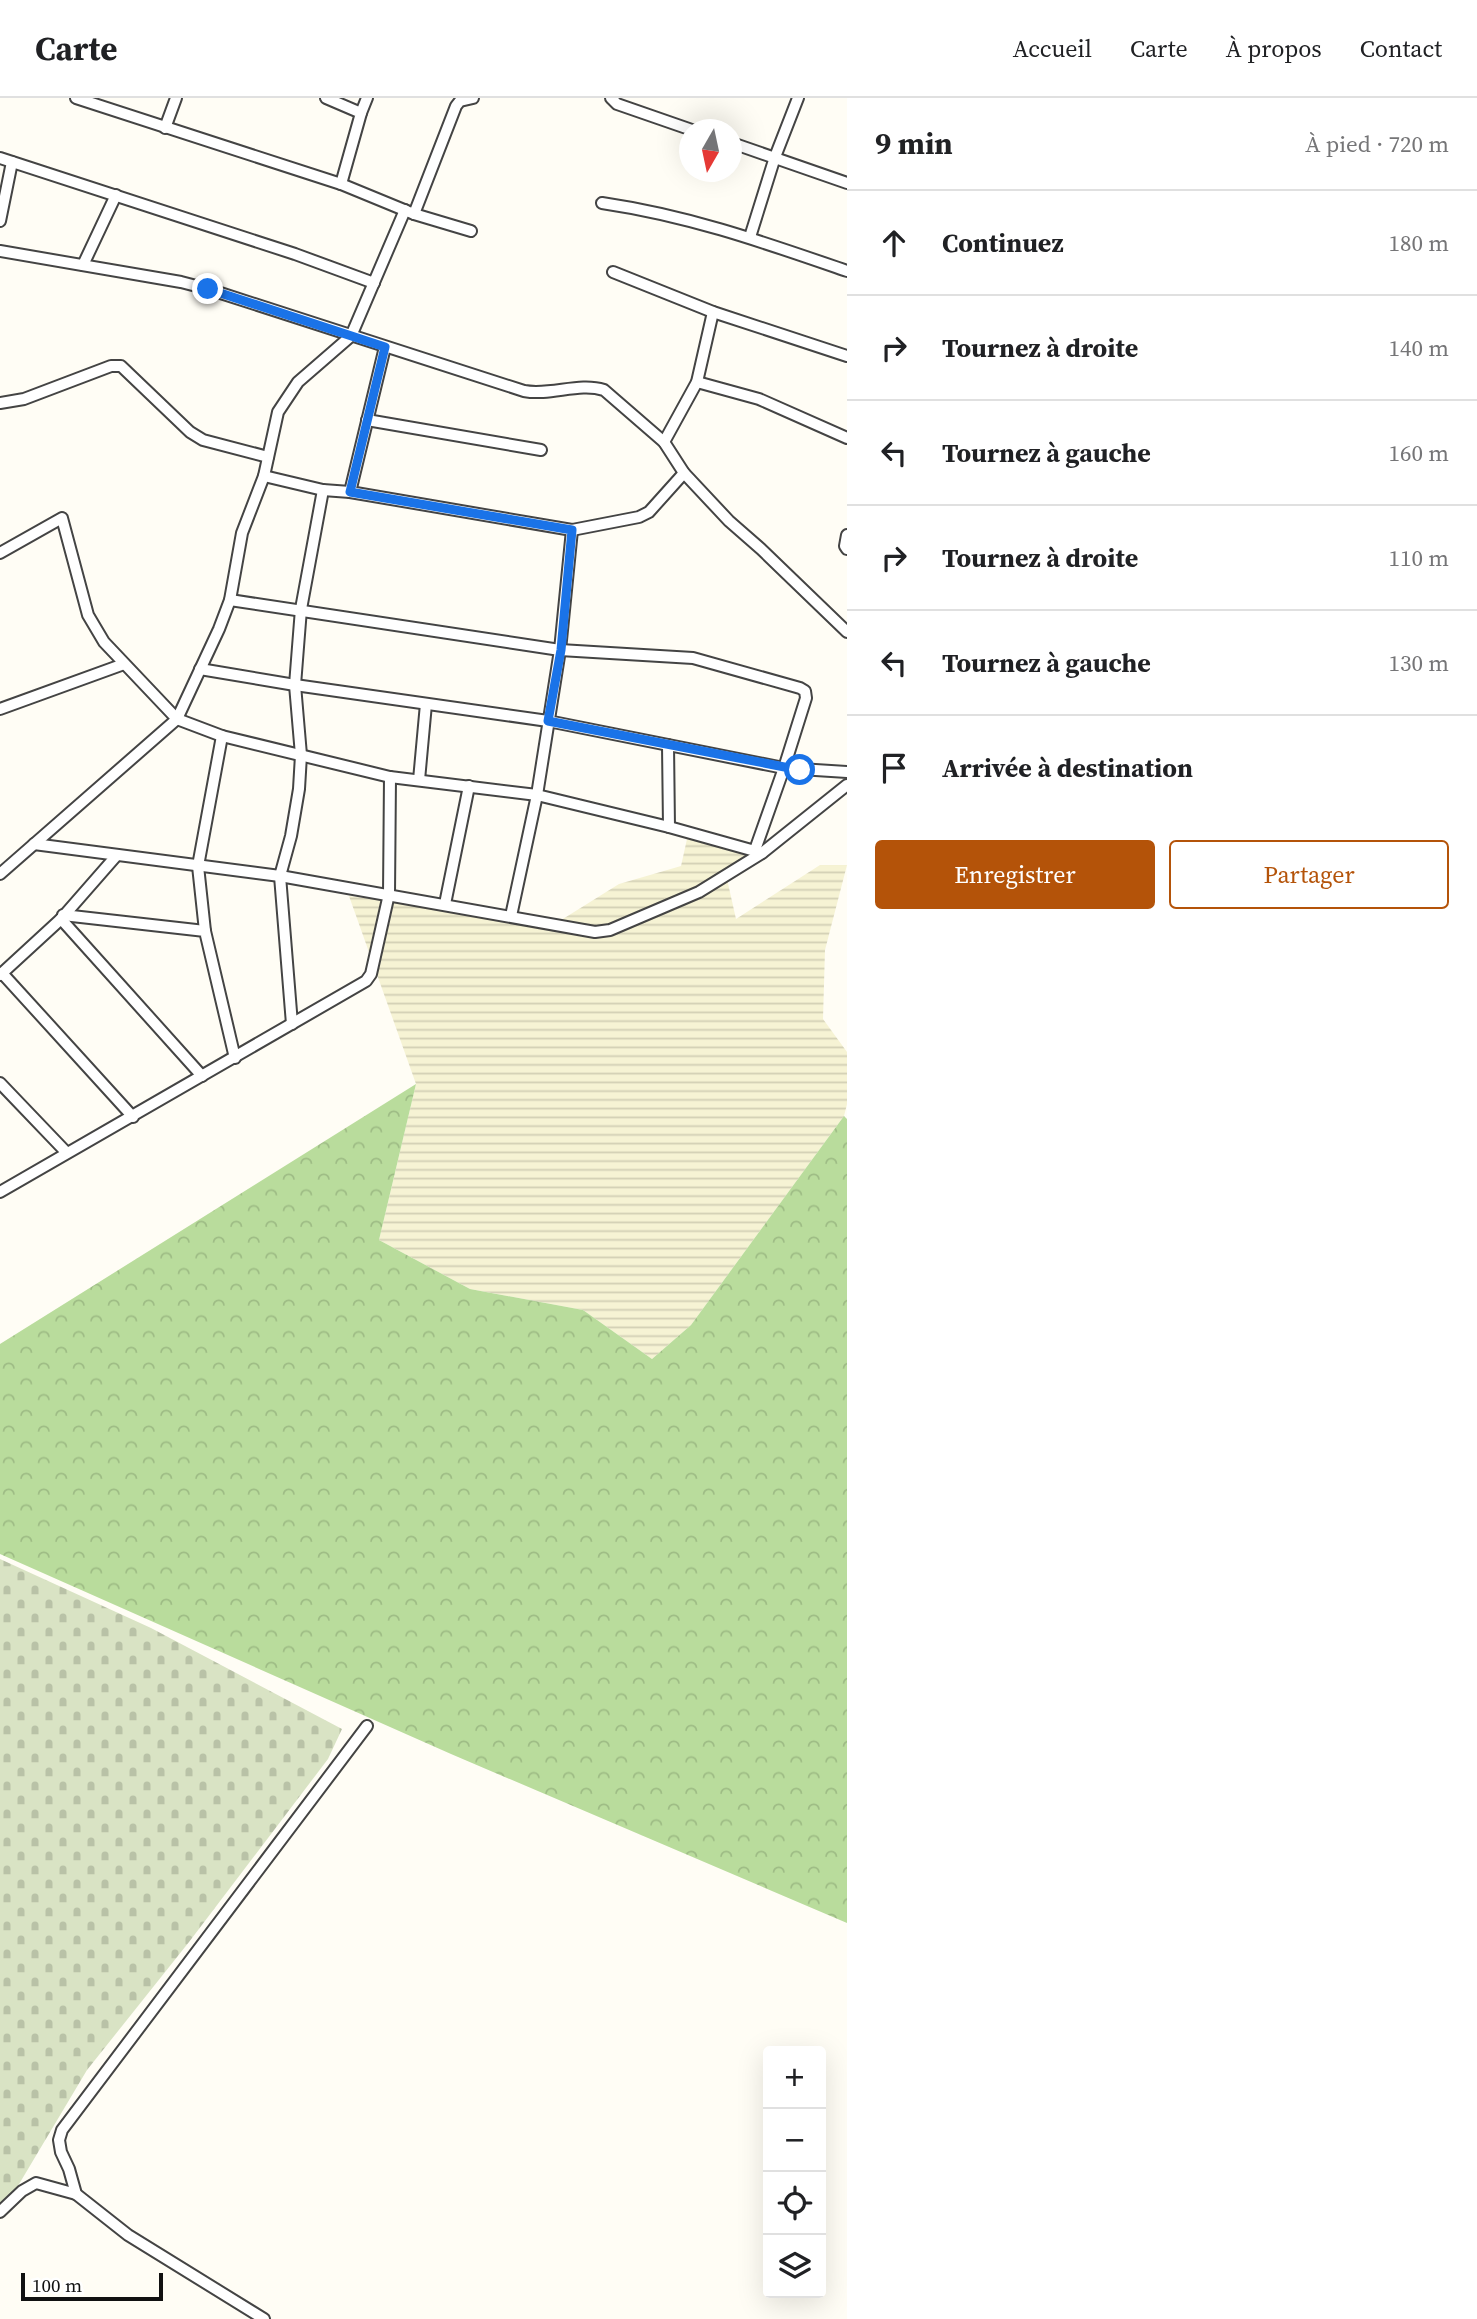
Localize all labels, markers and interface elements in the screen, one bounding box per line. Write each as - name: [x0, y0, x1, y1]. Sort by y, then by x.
- text: Carte: [35, 26, 117, 71]
- text: Accueil: [1013, 32, 1092, 65]
- text: Carte: [1130, 32, 1188, 65]
- text: À propos: [1226, 32, 1322, 65]
- text: Contact: [1360, 32, 1442, 65]
- north arrow: [679, 119, 742, 182]
- text: 9 min: [875, 123, 953, 164]
- text: À pied · 720 m: [1305, 128, 1449, 160]
- icon: ahead: [875, 224, 913, 262]
- text: Continuez: [942, 225, 1063, 261]
- text: 180 m: [1388, 227, 1449, 259]
- route end: [192, 273, 223, 304]
- icon: right: [875, 329, 913, 367]
- text: Tournez à droite: [942, 330, 1138, 366]
- text: 140 m: [1388, 332, 1449, 364]
- icon: left: [875, 434, 913, 472]
- text: Tournez à gauche: [942, 435, 1151, 471]
- text: 160 m: [1388, 437, 1449, 469]
- icon: right: [875, 539, 913, 577]
- text: Tournez à droite: [942, 540, 1138, 576]
- text: 110 m: [1388, 542, 1449, 574]
- icon: left: [875, 644, 913, 682]
- text: Tournez à gauche: [942, 645, 1151, 681]
- text: 130 m: [1388, 647, 1449, 679]
- icon: arrive: [875, 749, 913, 787]
- text: Arrivée à destination: [942, 750, 1193, 786]
- route start: [784, 754, 815, 785]
- button: Enregistrer: [875, 840, 1155, 909]
- button: Partager: [1169, 840, 1449, 909]
- map controls: [763, 2046, 826, 2298]
- button: +: [763, 2046, 826, 2109]
- button: −: [763, 2109, 826, 2172]
- button: locate: [763, 2172, 826, 2235]
- button: layers: [763, 2235, 826, 2298]
- scale bar: [21, 2270, 163, 2302]
- text: 100 m: [32, 2272, 82, 2298]

